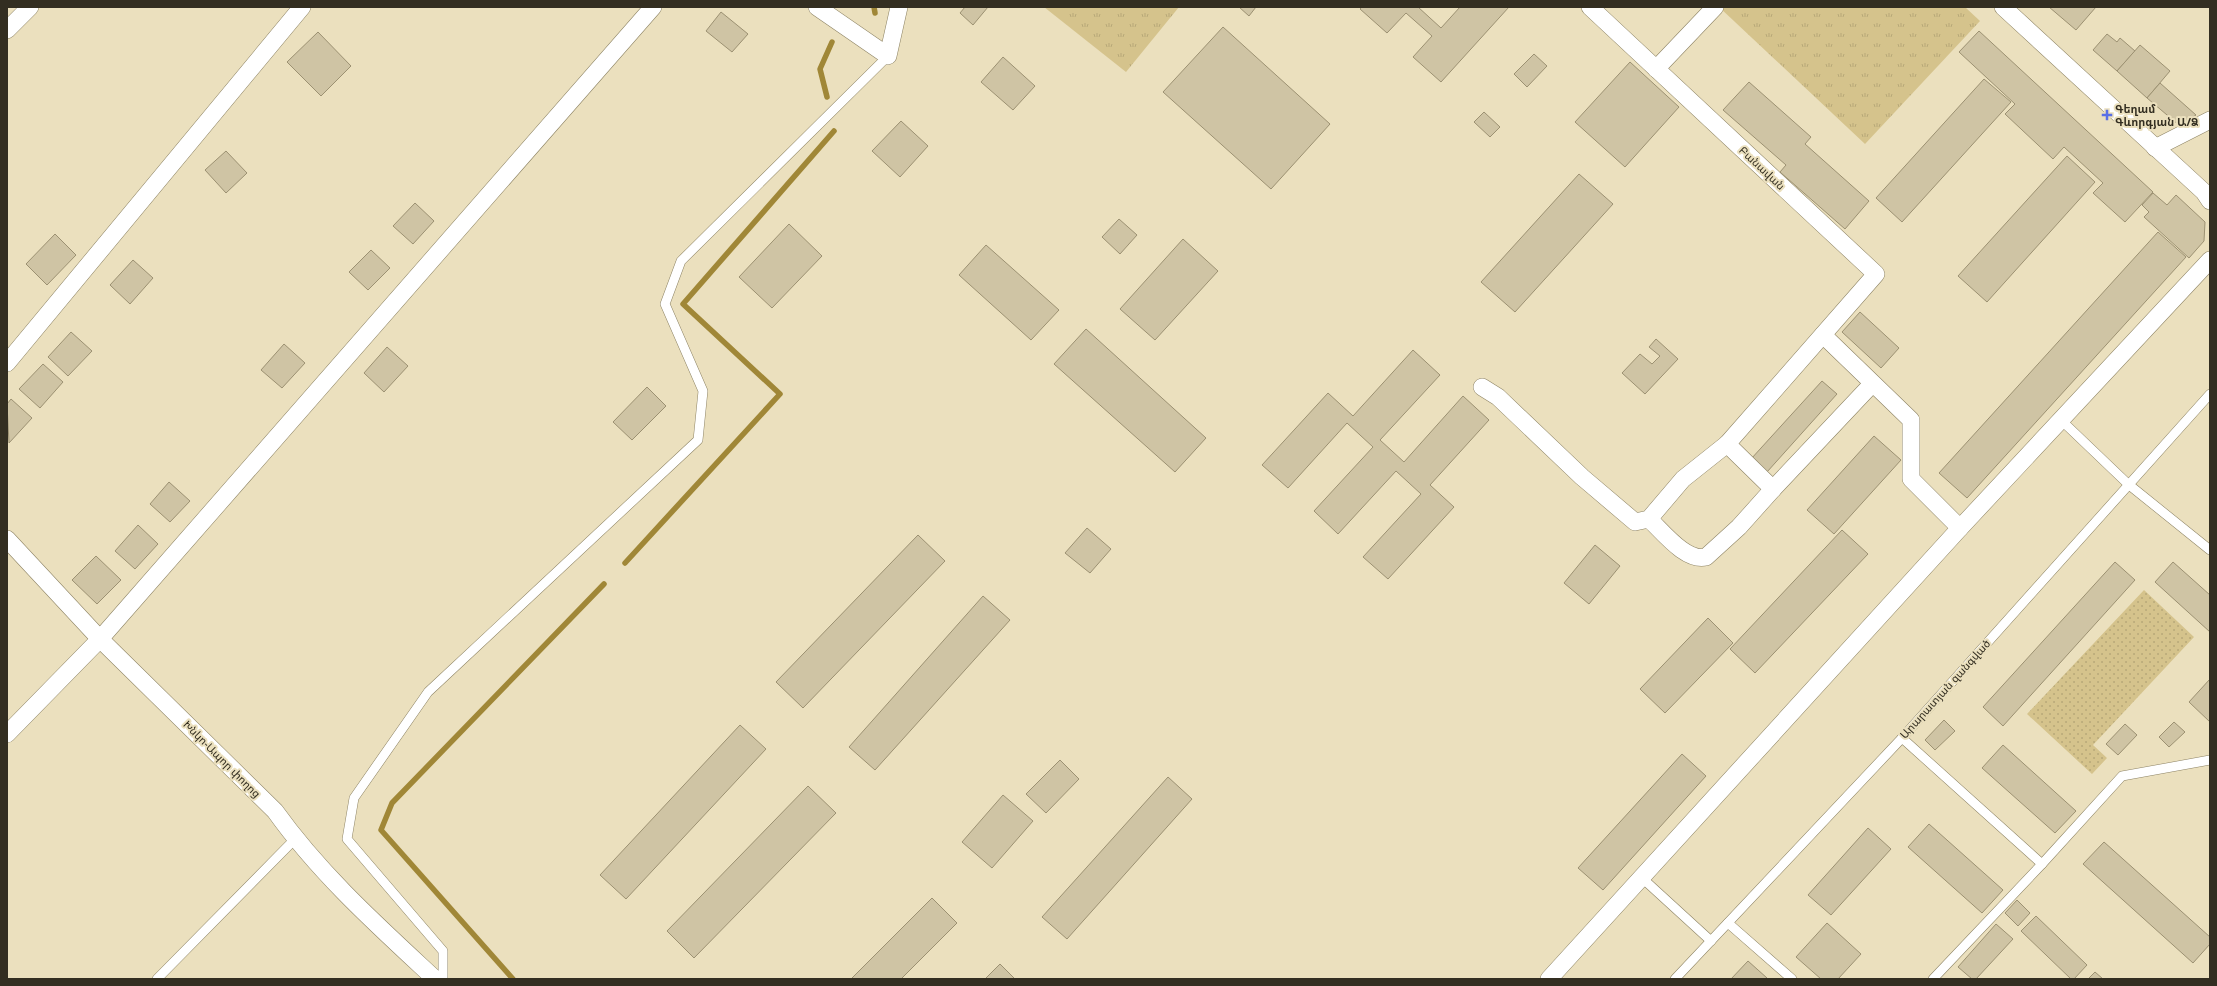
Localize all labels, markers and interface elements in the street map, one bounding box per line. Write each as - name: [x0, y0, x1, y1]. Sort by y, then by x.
- place label: Գեղամ Գևորգյան Ա/Ձ: [2115, 101, 2198, 129]
- marker: Գեղամ Գևորգյան Ա/Ձ: [2102, 110, 2112, 120]
- street label: Բանավան: [1736, 142, 1789, 193]
- street label: Արարատյան զանգված: [1896, 635, 1994, 742]
- street label: Խնկո-Ապոր փողոց: [180, 717, 264, 801]

